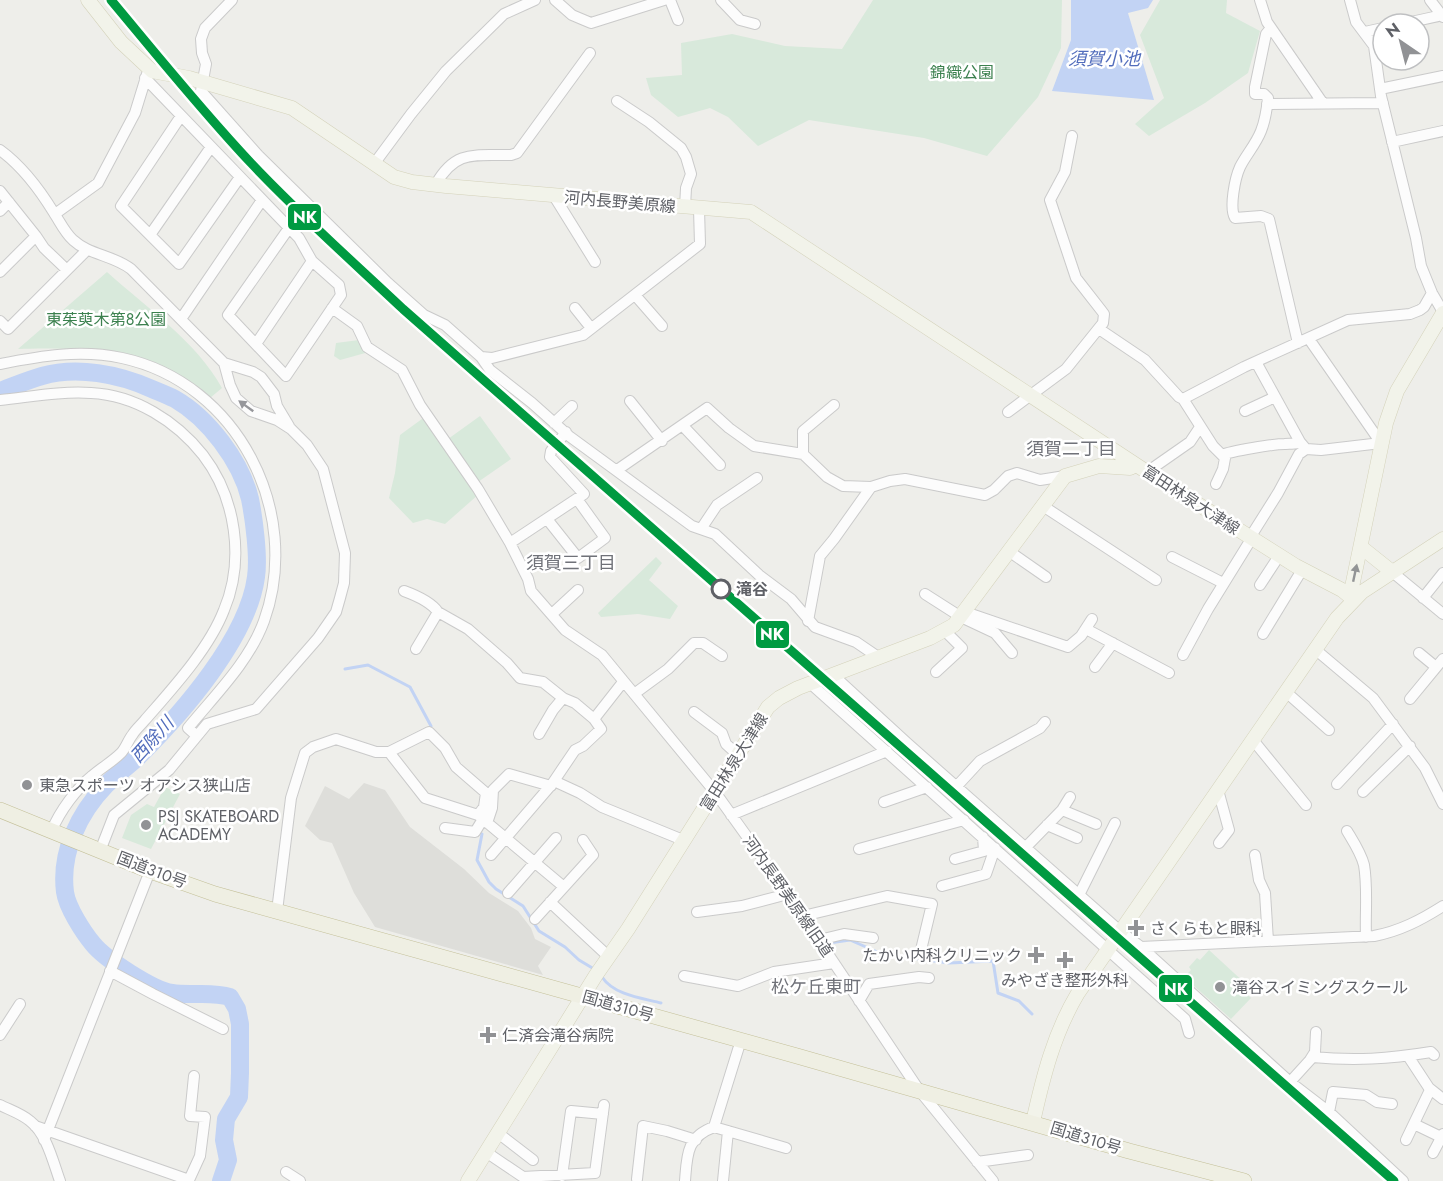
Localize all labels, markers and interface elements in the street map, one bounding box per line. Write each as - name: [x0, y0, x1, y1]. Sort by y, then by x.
- north arrow: [1371, 12, 1431, 72]
- text: N: [1381, 17, 1404, 43]
- water label: 須賀小池: [1068, 46, 1142, 72]
- park label: 錦織公園: [930, 61, 994, 84]
- street label: 河内長野美原線: [563, 186, 677, 218]
- line badge: NK: [287, 203, 322, 231]
- text: NK: [293, 206, 318, 229]
- park label: 東茱萸木第8公園: [46, 308, 166, 331]
- one-way arrow: [239, 400, 255, 412]
- district label: 須賀二丁目: [1026, 436, 1116, 462]
- street label: 富田林泉大津線: [1138, 460, 1244, 540]
- district label: 須賀三丁目: [526, 550, 616, 576]
- one-way arrow: [1351, 563, 1360, 582]
- place label: 滝谷: [736, 578, 768, 601]
- marker: 滝谷: [711, 579, 731, 599]
- line badge: NK: [755, 620, 790, 649]
- text: NK: [760, 623, 785, 646]
- street label: 富田林泉大津線: [695, 708, 773, 816]
- water label: 西除川: [124, 710, 181, 769]
- place label: 東急スポーツ オアシス狭山店: [39, 774, 251, 797]
- marker: 東急スポーツ オアシス狭山店: [20, 778, 34, 792]
- place label: PSJ SKATEBOARD ACADEMY: [158, 805, 279, 846]
- marker: PSJ SKATEBOARD ACADEMY: [139, 818, 153, 832]
- street label: 河内長野美原線旧道: [737, 830, 839, 962]
- street label: 国道310号: [114, 846, 190, 894]
- place label: さくらもと眼科: [1150, 917, 1262, 940]
- marker: さくらもと眼科: [1127, 919, 1145, 937]
- place label: たかい内科クリニック: [862, 944, 1022, 967]
- marker: たかい内科クリニック: [1027, 946, 1045, 964]
- marker: みやざき整形外科: [1056, 951, 1074, 969]
- place label: みやざき整形外科: [1001, 969, 1129, 992]
- district label: 松ケ丘東町: [771, 974, 861, 1000]
- line badge: NK: [1158, 974, 1193, 1003]
- place label: 滝谷スイミングスクール: [1232, 976, 1408, 999]
- text: NK: [1164, 978, 1189, 1001]
- marker: 滝谷スイミングスクール: [1213, 980, 1227, 994]
- street label: 国道310号: [579, 985, 657, 1027]
- place label: 仁済会滝谷病院: [502, 1024, 614, 1047]
- marker: 仁済会滝谷病院: [479, 1026, 497, 1044]
- street label: 国道310号: [1047, 1116, 1125, 1160]

